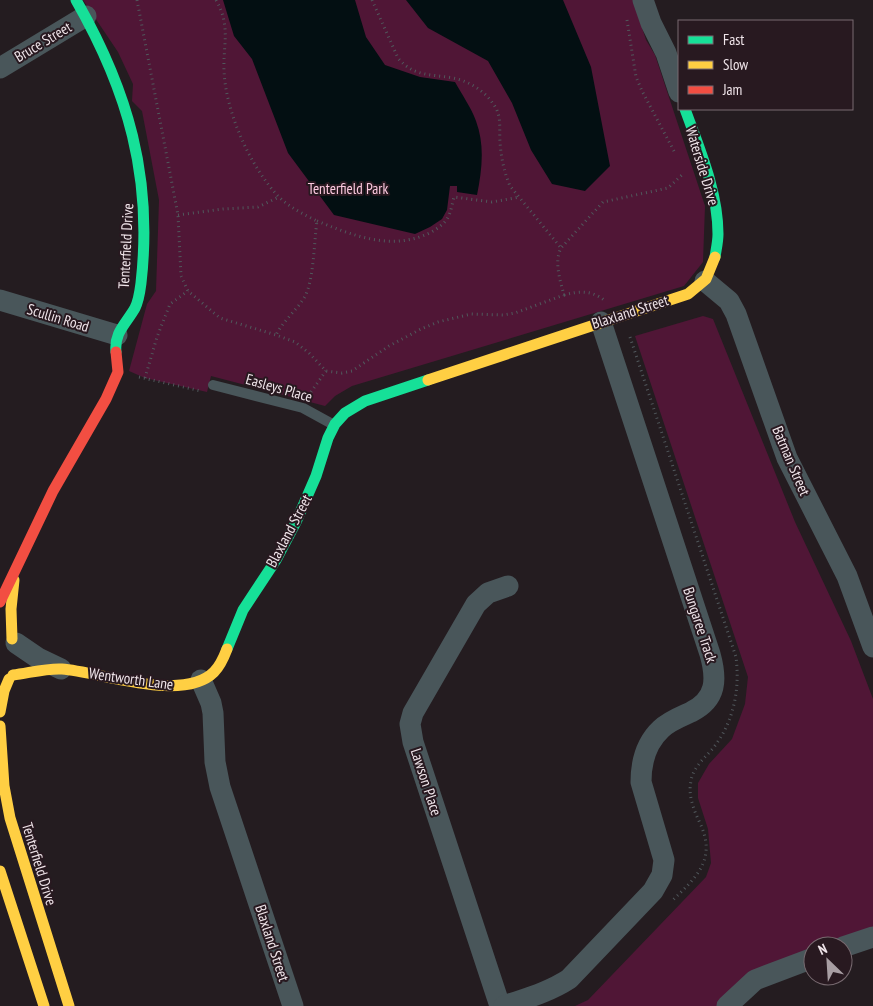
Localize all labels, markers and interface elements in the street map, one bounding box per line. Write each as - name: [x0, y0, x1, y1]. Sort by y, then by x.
- street label: Bruce Street: [11, 17, 75, 66]
- legend: [678, 20, 853, 110]
- text: Fast: [723, 30, 744, 49]
- text: Slow: [723, 55, 748, 74]
- text: Jam: [722, 80, 742, 99]
- street label: Waterside Drive: [682, 124, 723, 208]
- park label: Tenterfield Park: [308, 179, 388, 198]
- street label: Tenterfield Drive: [114, 203, 137, 289]
- street label: Blaxland Street: [589, 290, 671, 333]
- street label: Scullin Road: [25, 299, 91, 336]
- street label: Easleys Place: [244, 369, 315, 406]
- street label: Batman Street: [768, 423, 815, 498]
- street label: Blaxland Street: [261, 491, 316, 570]
- street label: Bungaree Track: [679, 585, 722, 665]
- street label: Wentworth Lane: [88, 663, 174, 694]
- street label: Lawson Place: [407, 746, 446, 818]
- street label: Tenterfield Drive: [18, 820, 61, 907]
- street label: Blaxland Street: [251, 902, 294, 984]
- north arrow: [803, 936, 853, 986]
- text: N: [815, 939, 830, 959]

